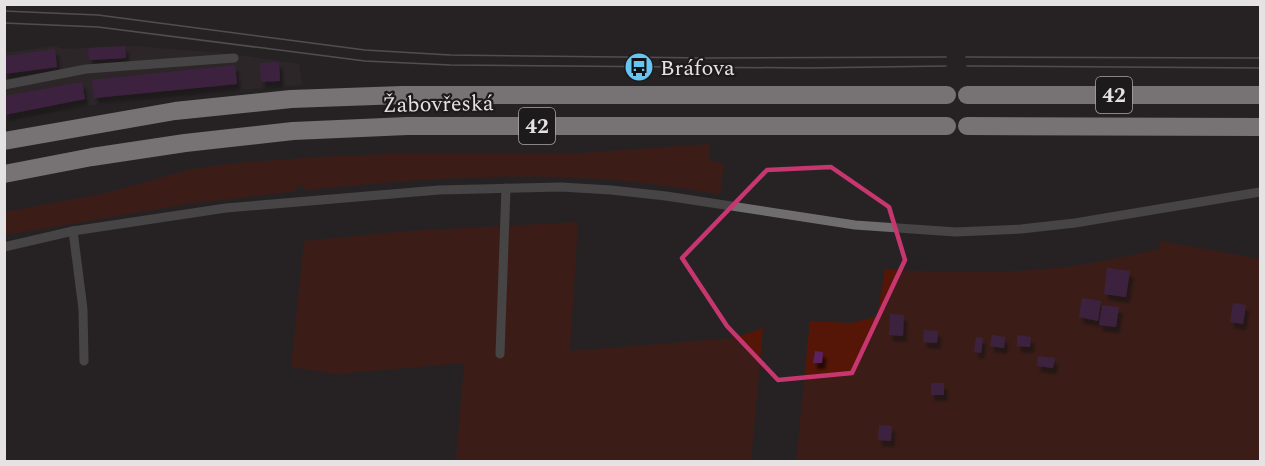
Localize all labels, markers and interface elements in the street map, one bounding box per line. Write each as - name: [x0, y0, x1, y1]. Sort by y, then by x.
- bus stop icon: Bráfova: [623, 51, 655, 83]
- place label: Bráfova: [660, 52, 735, 85]
- road number: 42: [1096, 77, 1132, 113]
- street label: Žabovřeská: [382, 87, 494, 122]
- road number: 42: [519, 108, 555, 144]

